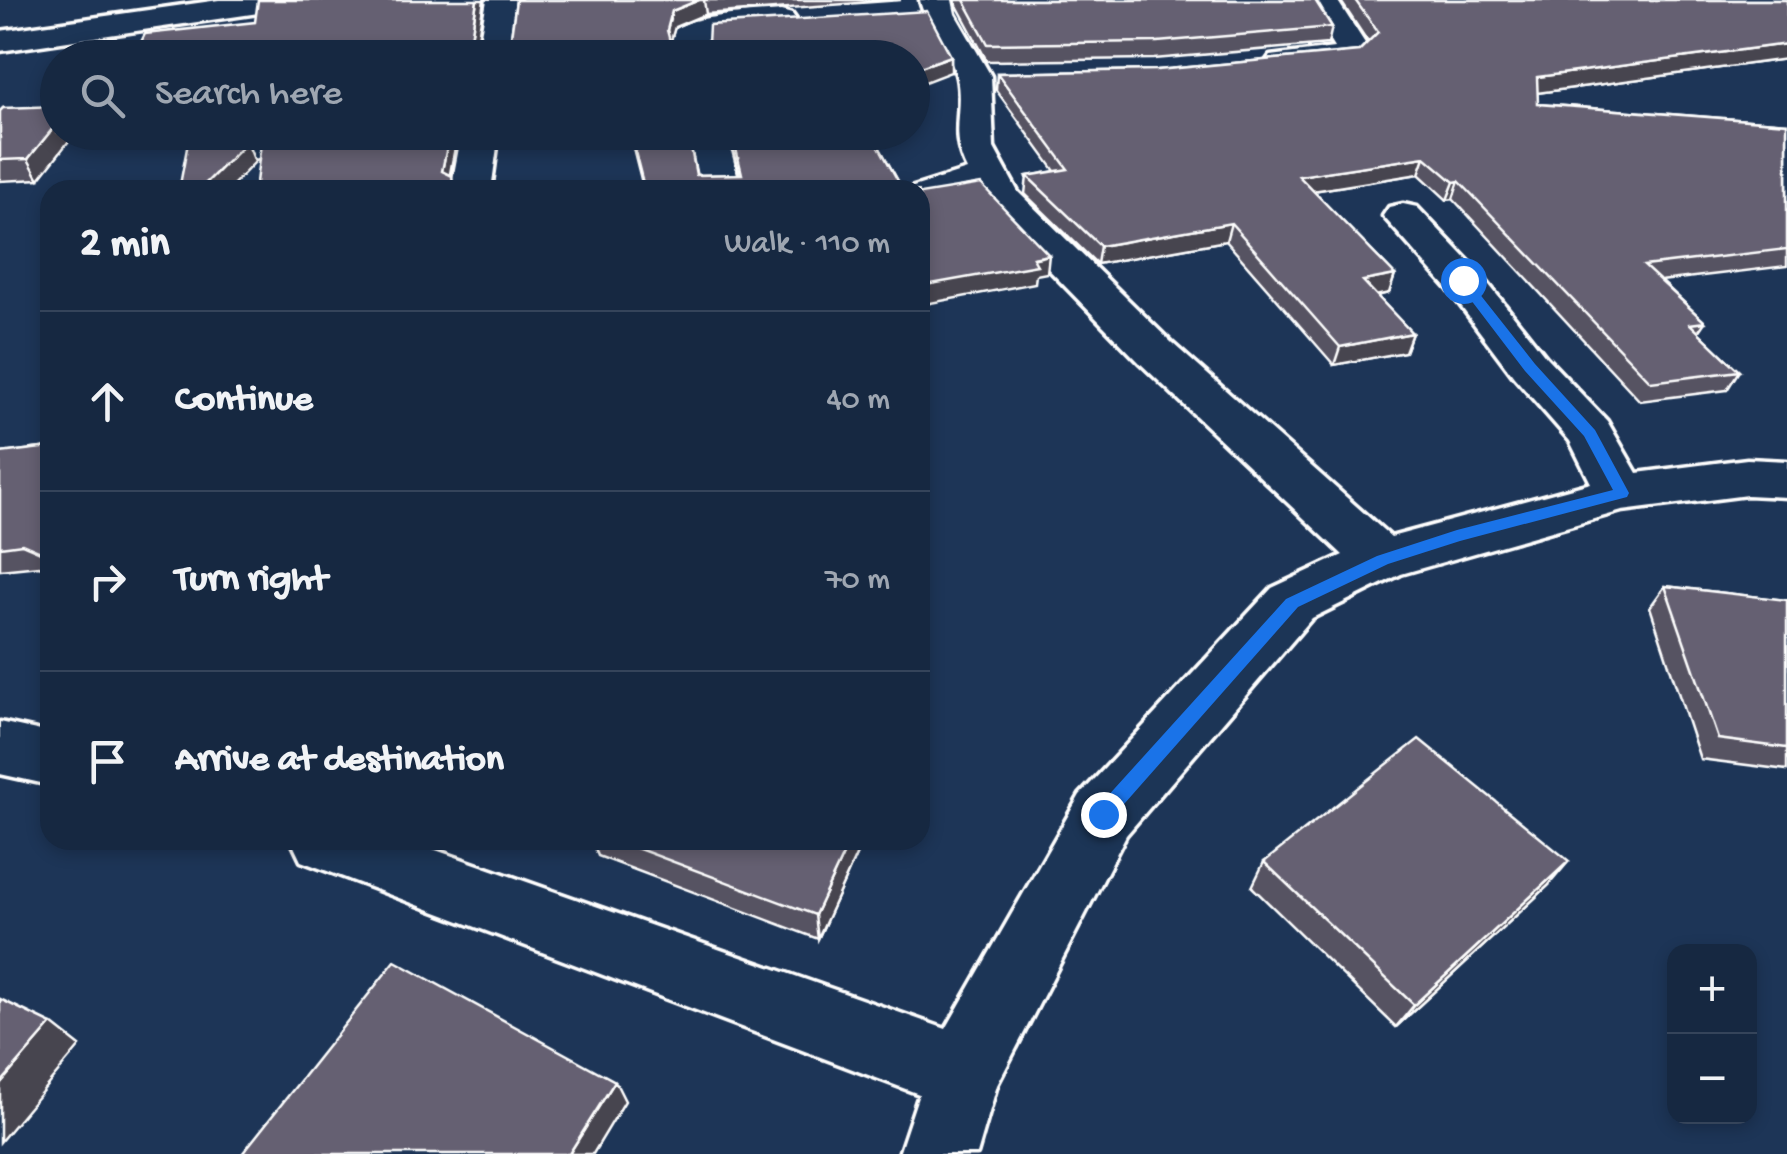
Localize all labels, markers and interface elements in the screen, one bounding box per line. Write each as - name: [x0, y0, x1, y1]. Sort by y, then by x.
- search box: [40, 40, 930, 150]
- icon: search: [75, 68, 130, 123]
- text: Search here: [155, 73, 342, 117]
- text: 2 min: [80, 221, 169, 270]
- text: Walk · 110 m: [724, 226, 890, 264]
- route start: [1441, 258, 1487, 304]
- icon: ahead: [80, 374, 135, 429]
- text: Continue: [175, 379, 313, 423]
- text: 40 m: [826, 382, 890, 420]
- icon: right: [80, 554, 135, 609]
- text: Turn right: [175, 559, 327, 603]
- text: 70 m: [825, 562, 890, 600]
- icon: arrive: [80, 734, 135, 789]
- text: Arrive at destination: [175, 739, 504, 783]
- route end: [1081, 792, 1127, 838]
- map controls: [1667, 944, 1757, 1124]
- button: +: [1667, 944, 1757, 1034]
- button: −: [1667, 1034, 1757, 1124]

